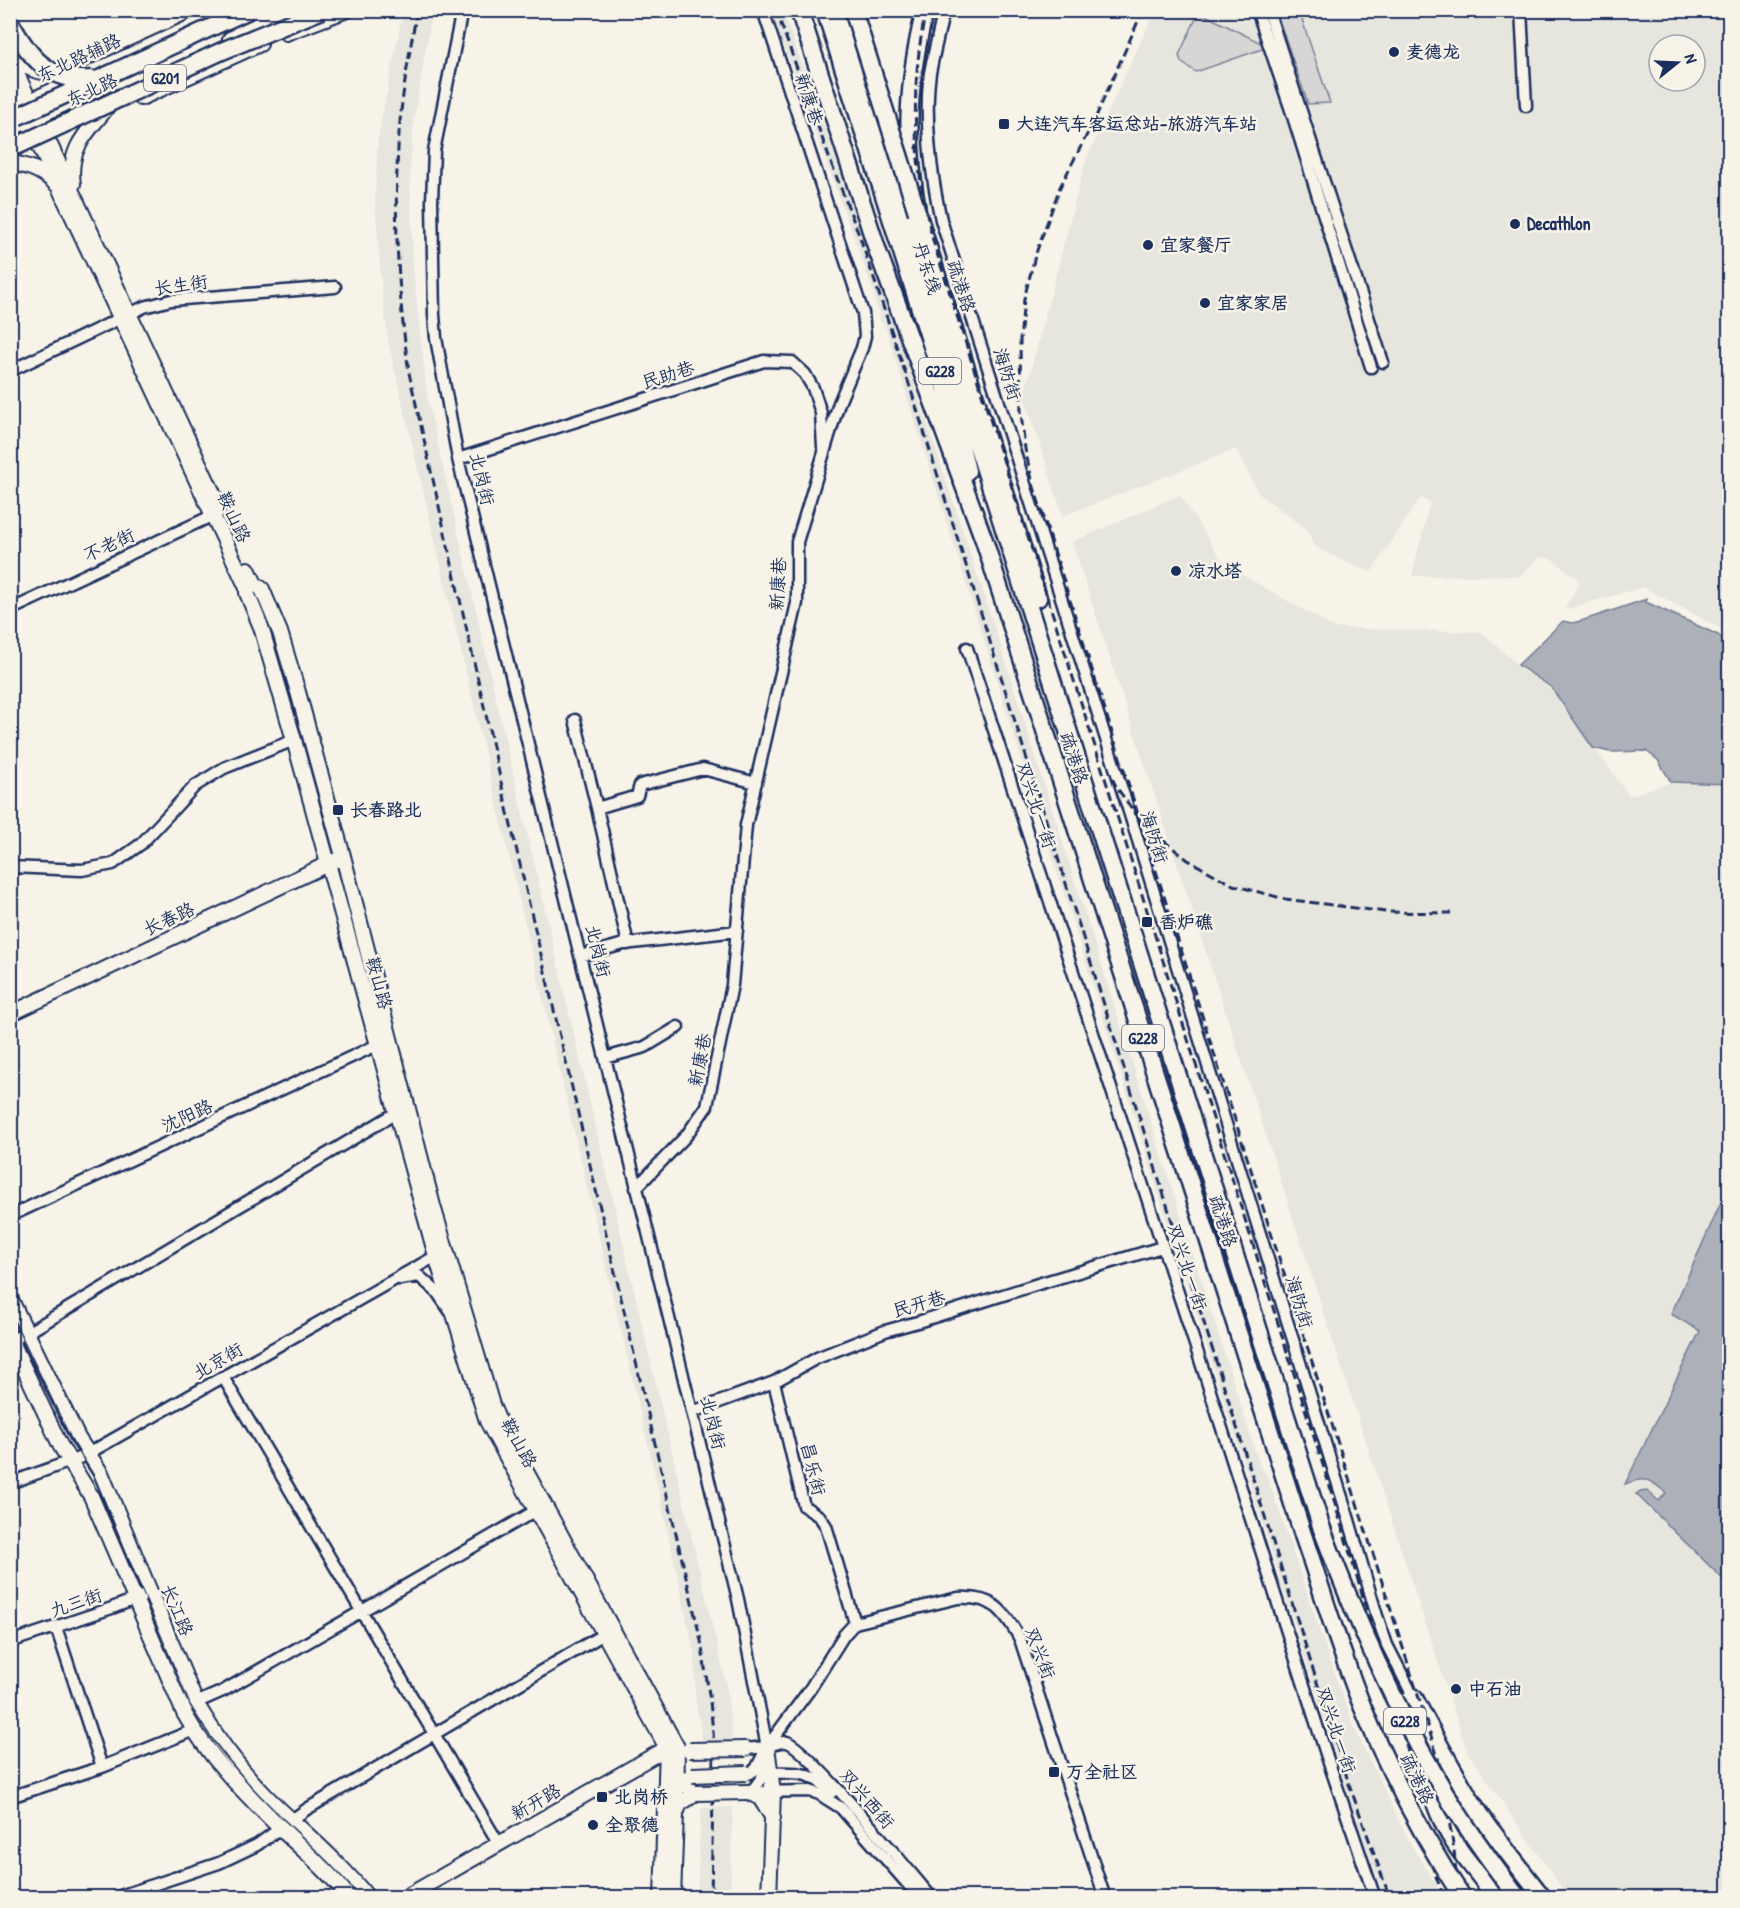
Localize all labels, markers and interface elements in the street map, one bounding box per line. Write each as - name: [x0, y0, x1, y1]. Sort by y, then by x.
- street label: 东北路辅路: [33, 27, 125, 88]
- north arrow: [1647, 33, 1707, 93]
- place label: 麦德龙: [1406, 39, 1460, 64]
- marker: 麦德龙: [1387, 45, 1401, 59]
- text: N: [1679, 51, 1703, 66]
- road number: G201: [144, 65, 186, 91]
- street label: 东北路: [62, 67, 122, 112]
- street label: 新康巷: [789, 69, 830, 128]
- place label: 大连汽车客运总站-旅游汽车站: [1016, 111, 1257, 136]
- marker: 大连汽车客运总站-旅游汽车站: [997, 117, 1011, 131]
- place label: Decathlon: [1527, 211, 1591, 236]
- marker: Decathlon: [1508, 217, 1522, 231]
- place label: 宜家餐厅: [1160, 232, 1232, 257]
- street label: 丹东线: [907, 238, 948, 297]
- marker: 宜家餐厅: [1141, 238, 1155, 252]
- street label: 疏港路: [941, 256, 982, 315]
- street label: 长生街: [152, 268, 209, 301]
- place label: 宜家家居: [1217, 290, 1289, 315]
- marker: 宜家家居: [1198, 296, 1212, 310]
- street label: 海防街: [987, 344, 1028, 403]
- street label: 民助巷: [638, 354, 697, 395]
- road number: G228: [919, 358, 961, 384]
- street label: 北岗街: [464, 450, 501, 508]
- street label: 鞍山路: [212, 487, 257, 547]
- street label: 不老街: [79, 522, 139, 567]
- street label: 新康巷: [764, 556, 791, 612]
- place label: 凉水塔: [1188, 558, 1242, 583]
- marker: 凉水塔: [1169, 564, 1183, 578]
- street label: 疏港路: [1054, 728, 1095, 787]
- street label: 双兴北一街: [1011, 758, 1062, 852]
- place label: 长春路北: [350, 797, 422, 822]
- marker: 长春路北: [331, 803, 345, 817]
- street label: 海防街: [1135, 807, 1174, 866]
- street label: 长春路: [139, 896, 199, 941]
- place label: 香炉礁: [1159, 909, 1213, 934]
- marker: 香炉礁: [1140, 915, 1154, 929]
- street label: 北岗街: [580, 922, 617, 980]
- street label: 鞍山路: [360, 954, 399, 1012]
- road number: G228: [1122, 1025, 1164, 1051]
- street label: 新康巷: [682, 1031, 717, 1089]
- street label: 沈阳路: [157, 1093, 217, 1138]
- street label: 疏港路: [1203, 1191, 1244, 1250]
- street label: 双兴北一街: [1162, 1220, 1213, 1314]
- street label: 海防街: [1280, 1272, 1319, 1331]
- street label: 民开巷: [889, 1284, 948, 1323]
- street label: 北京街: [188, 1336, 247, 1385]
- street label: 北岗街: [695, 1394, 732, 1452]
- street label: 鞍山路: [495, 1413, 543, 1472]
- street label: 昌乐街: [795, 1440, 832, 1498]
- street label: 长江路: [155, 1580, 200, 1640]
- street label: 九三街: [46, 1582, 105, 1623]
- street label: 双兴街: [1019, 1623, 1062, 1683]
- place label: 中石油: [1468, 1676, 1522, 1701]
- marker: 中石油: [1449, 1682, 1463, 1696]
- street label: 双兴北一街: [1311, 1683, 1362, 1777]
- road number: G228: [1384, 1708, 1426, 1734]
- street label: 疏港路: [1394, 1749, 1441, 1809]
- place label: 万全社区: [1066, 1759, 1138, 1784]
- street label: 双兴西街: [834, 1763, 900, 1834]
- marker: 万全社区: [1047, 1765, 1061, 1779]
- street label: 新开路: [506, 1777, 565, 1826]
- place label: 北岗桥: [614, 1784, 668, 1809]
- marker: 北岗桥: [595, 1790, 609, 1804]
- place label: 全聚德: [605, 1812, 659, 1837]
- marker: 全聚德: [586, 1818, 600, 1832]

